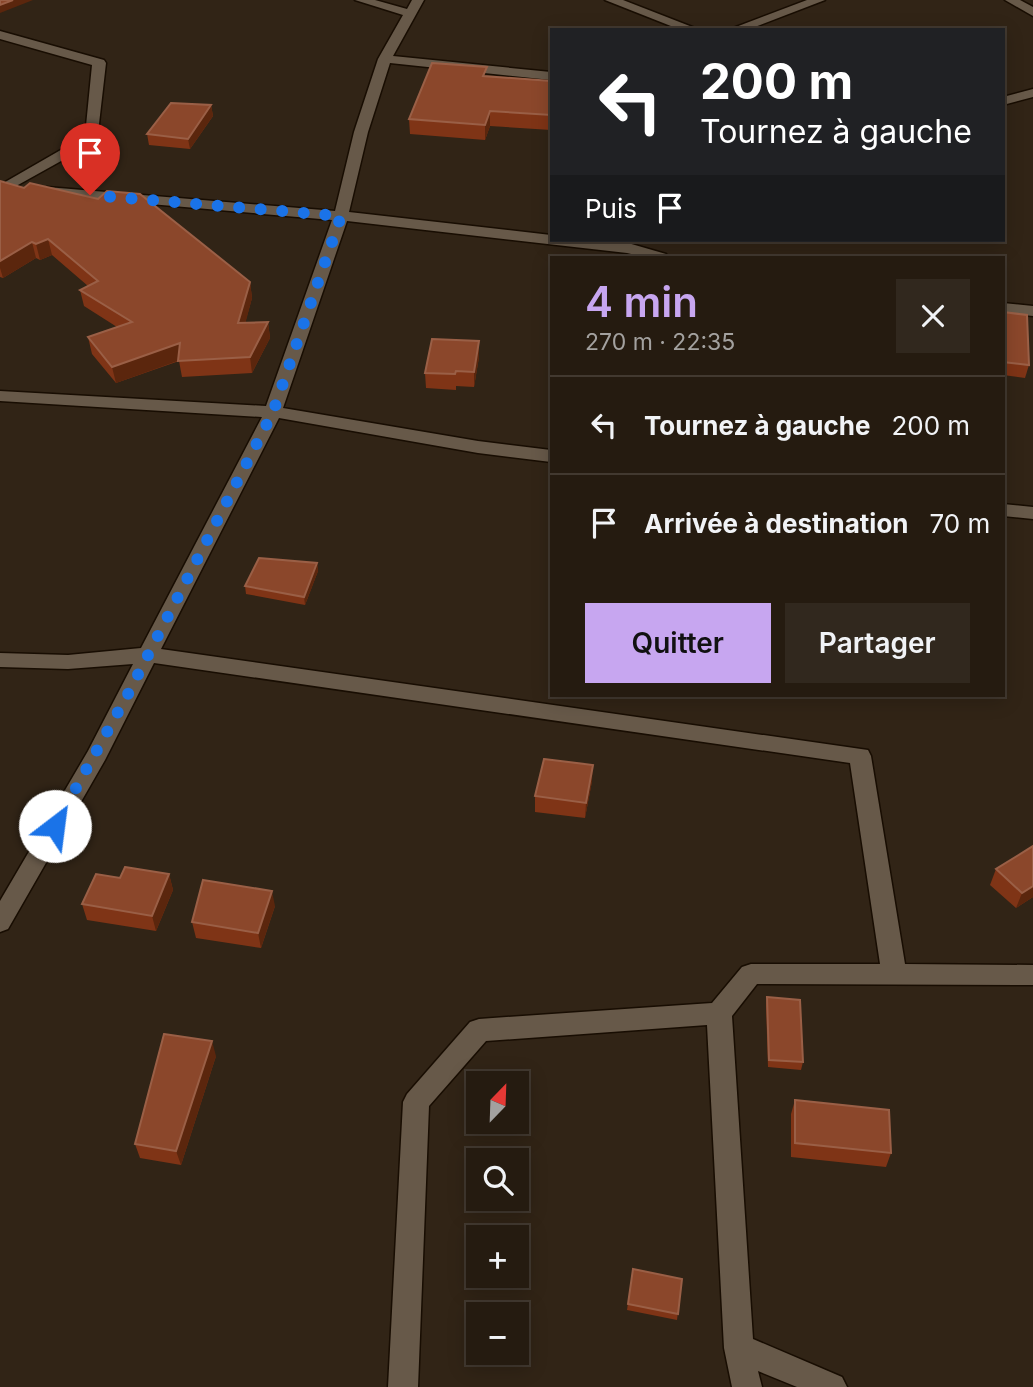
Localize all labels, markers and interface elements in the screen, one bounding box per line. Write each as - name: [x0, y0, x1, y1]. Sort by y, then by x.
- text: 200 m: [700, 52, 853, 111]
- icon: left: [585, 56, 676, 147]
- text: Tournez à gauche: [700, 112, 972, 151]
- pin: [60, 123, 120, 195]
- icon: arrive: [71, 134, 109, 172]
- icon: arrive: [651, 189, 689, 227]
- text: Puis: [585, 193, 637, 224]
- text: 4 min: [585, 276, 698, 327]
- button: close: [896, 279, 970, 353]
- text: 270 m · 22:35: [585, 328, 735, 356]
- icon: left: [585, 406, 623, 444]
- text: Tournez à gauche: [644, 410, 870, 441]
- text: 200 m: [891, 410, 970, 441]
- icon: arrive: [585, 504, 623, 542]
- text: Arrivée à destination: [644, 508, 909, 539]
- text: 70 m: [930, 508, 990, 539]
- button: Quitter: [585, 603, 771, 683]
- button: Partager: [785, 603, 970, 683]
- position arrow: [18, 789, 92, 863]
- north arrow: [466, 1071, 528, 1134]
- map controls: [466, 1071, 529, 1365]
- button: search: [466, 1148, 529, 1211]
- button: +: [466, 1225, 529, 1288]
- button: −: [466, 1302, 529, 1365]

